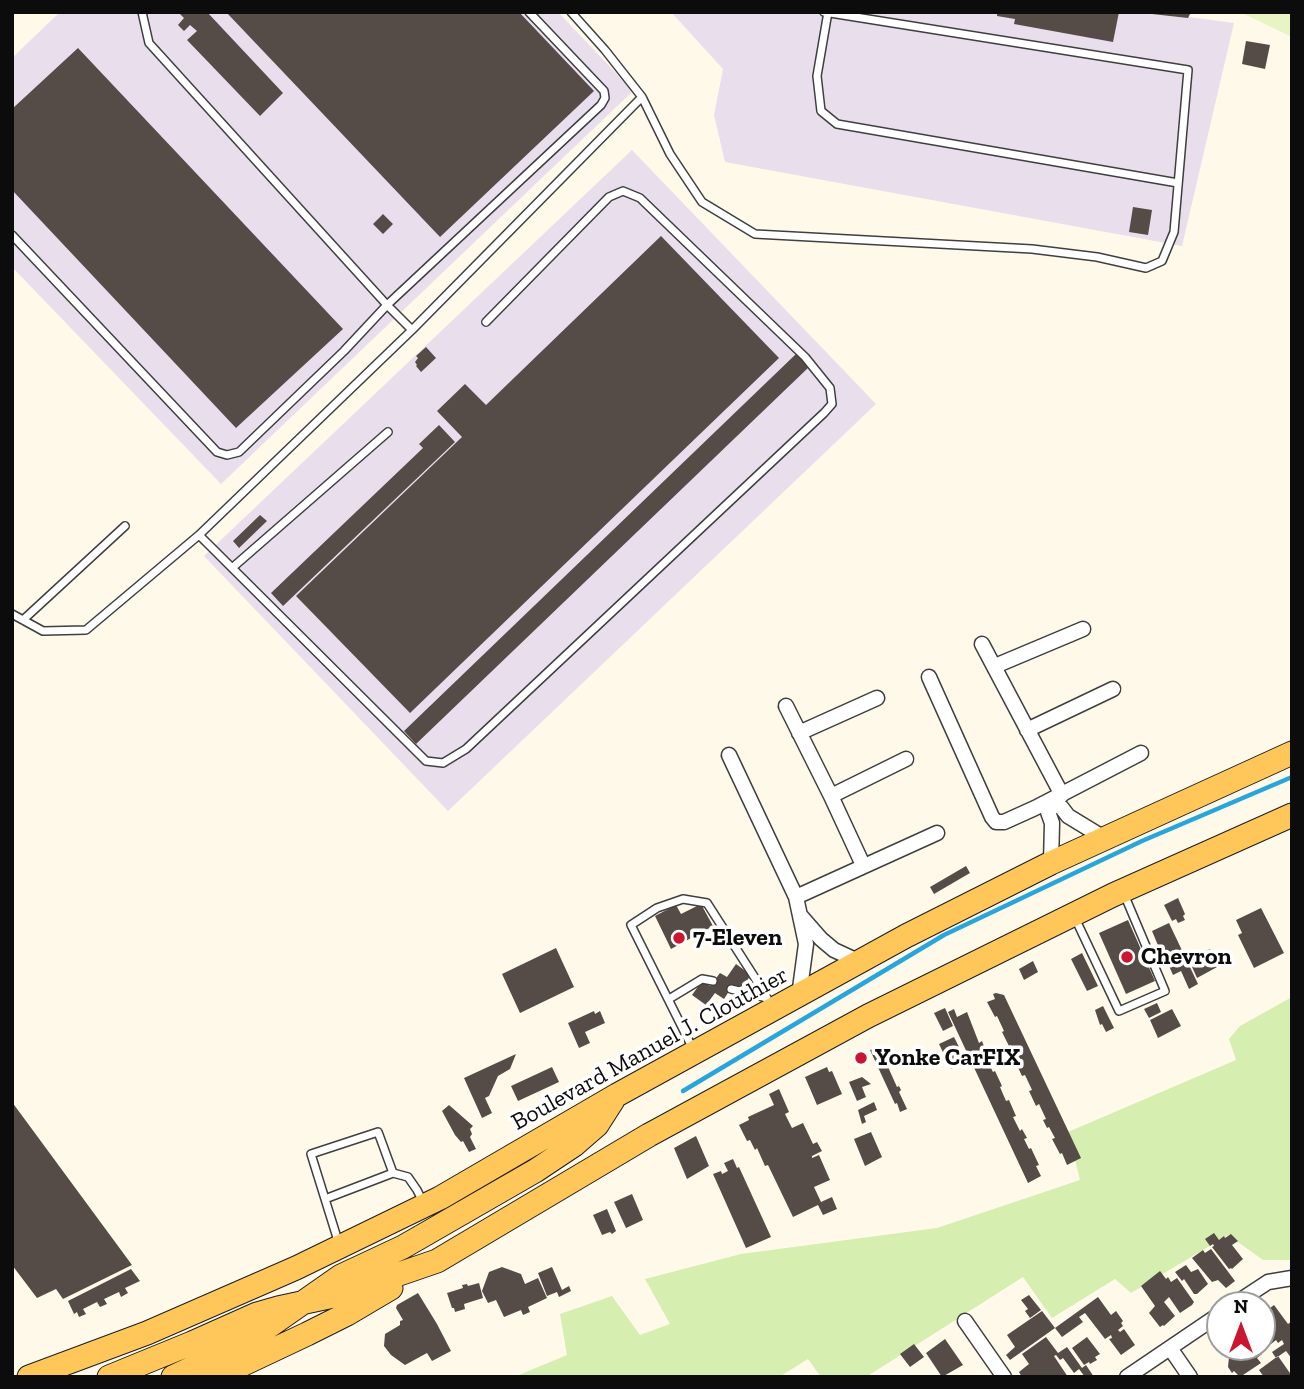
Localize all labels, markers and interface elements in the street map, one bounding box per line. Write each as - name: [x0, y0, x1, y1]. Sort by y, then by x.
- place label: 7-Eleven: [693, 924, 782, 952]
- marker: 7-Eleven: [671, 930, 687, 946]
- place label: Chevron: [1141, 943, 1232, 971]
- marker: Chevron: [1119, 949, 1135, 965]
- street label: Boulevard Manuel J. Clouthier: [507, 961, 793, 1137]
- place label: Yonke CarFIX: [875, 1044, 1020, 1072]
- marker: Yonke CarFIX: [853, 1050, 869, 1066]
- north arrow: [1206, 1291, 1276, 1361]
- text: N: [1234, 1295, 1248, 1318]

